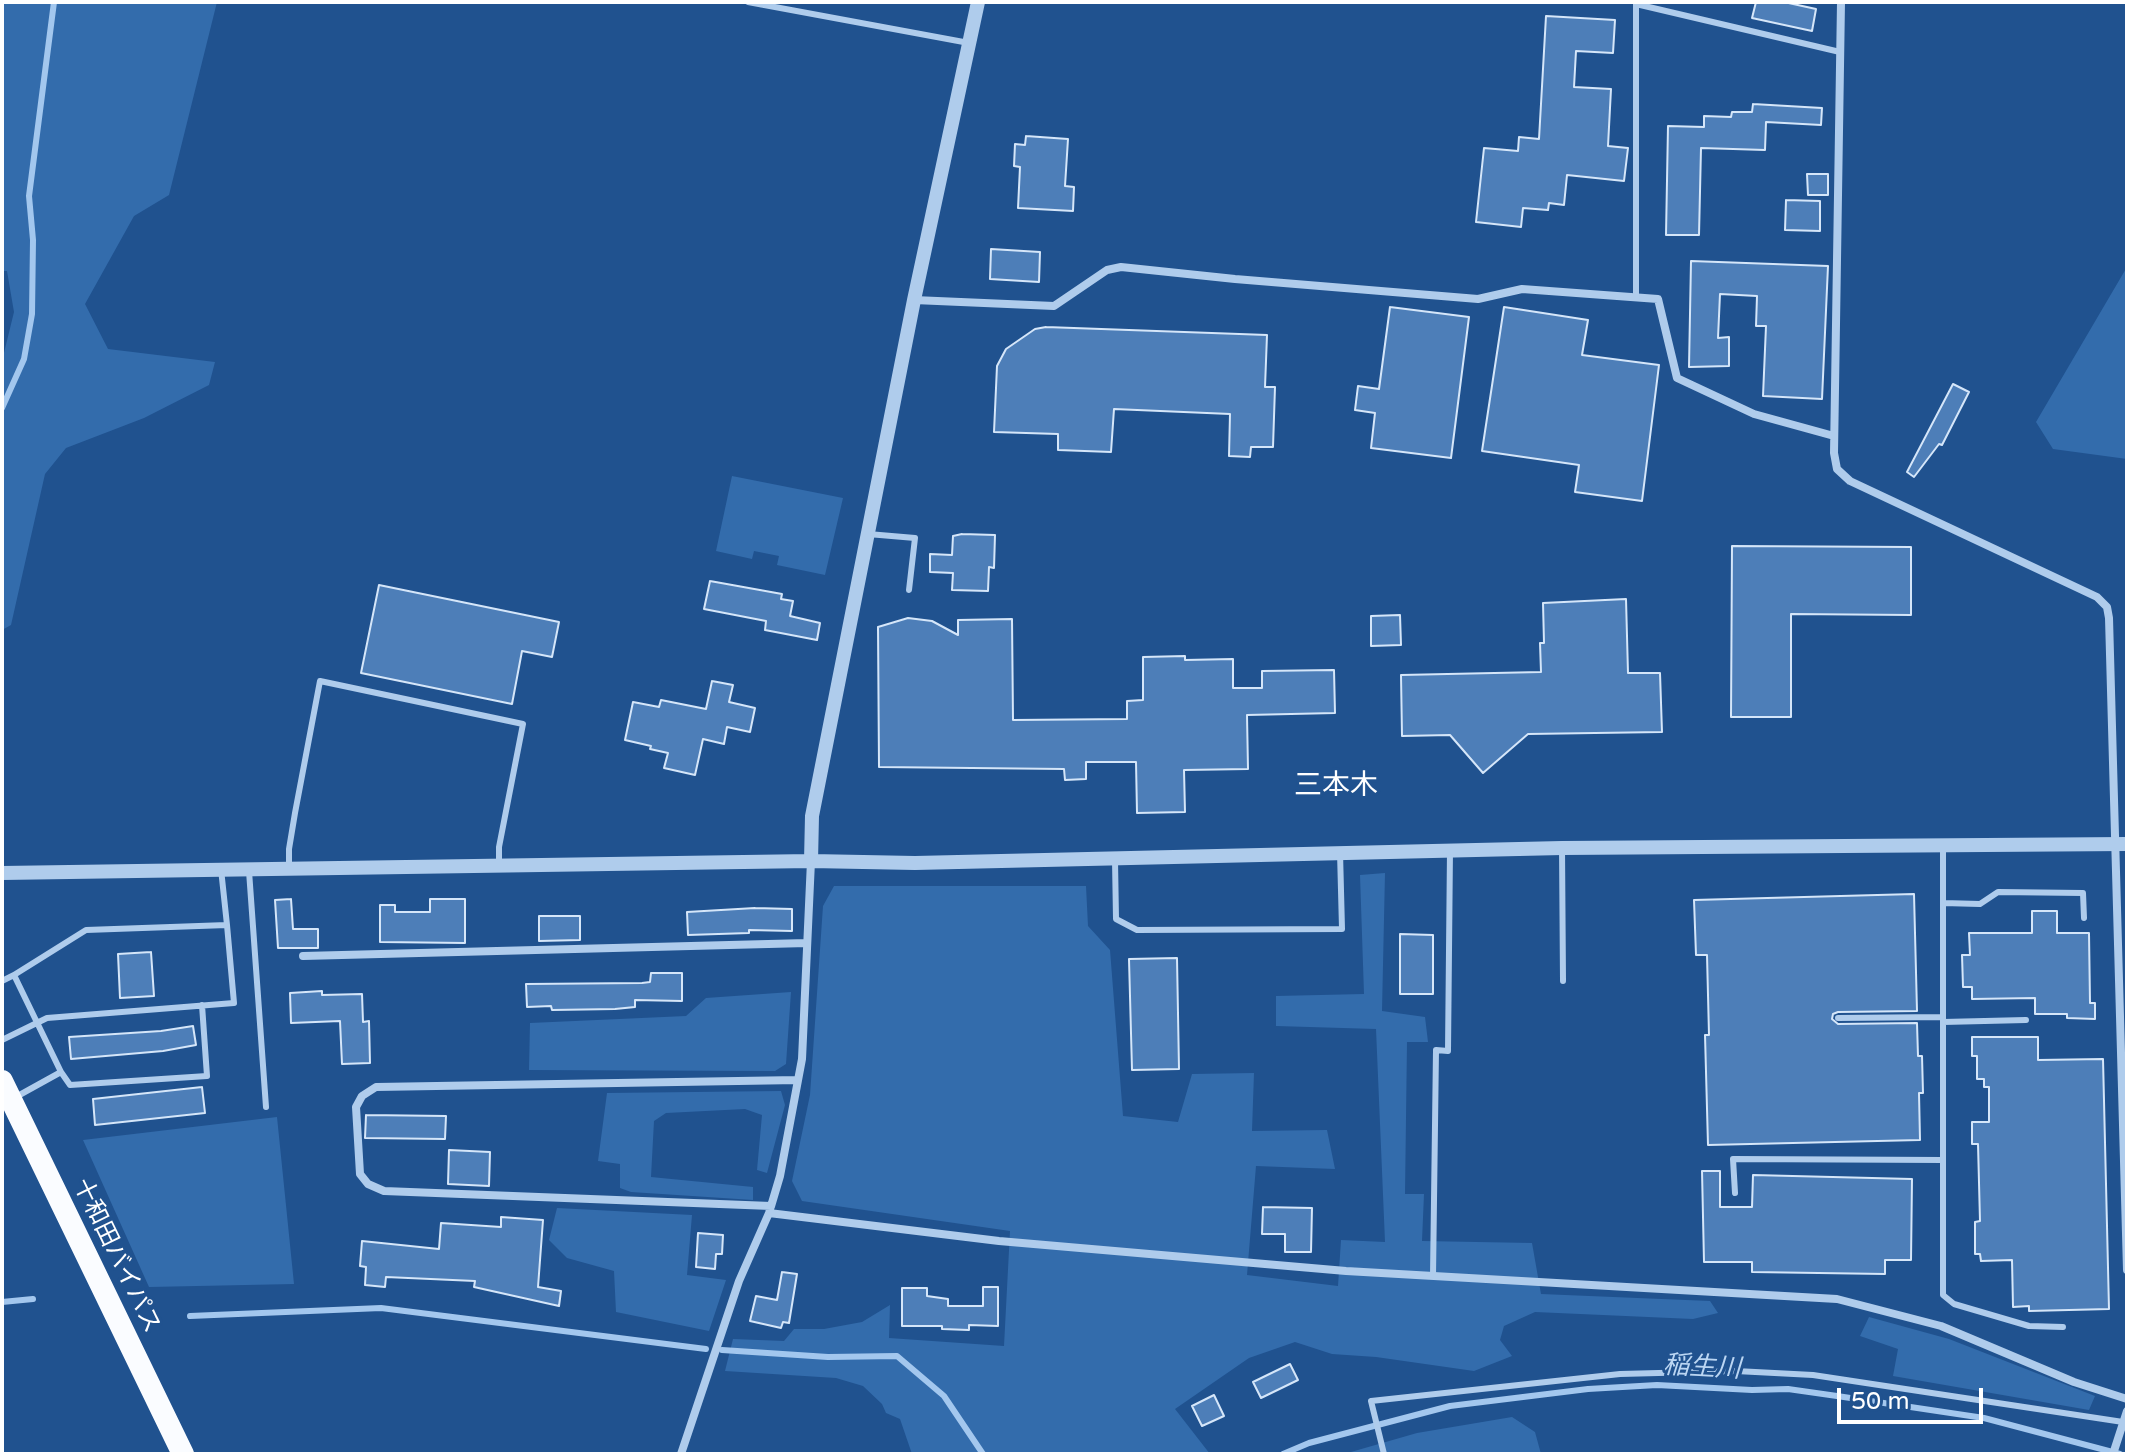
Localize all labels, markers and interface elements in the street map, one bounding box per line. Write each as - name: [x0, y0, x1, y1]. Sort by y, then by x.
- district label: 三本木: [1294, 770, 1378, 804]
- street label: 十和田バイパス: [66, 1174, 166, 1338]
- water label: 稲生川: [1662, 1350, 1742, 1386]
- scale bar: [1841, 1372, 1987, 1422]
- text: 50 m: [1851, 1387, 1909, 1416]

